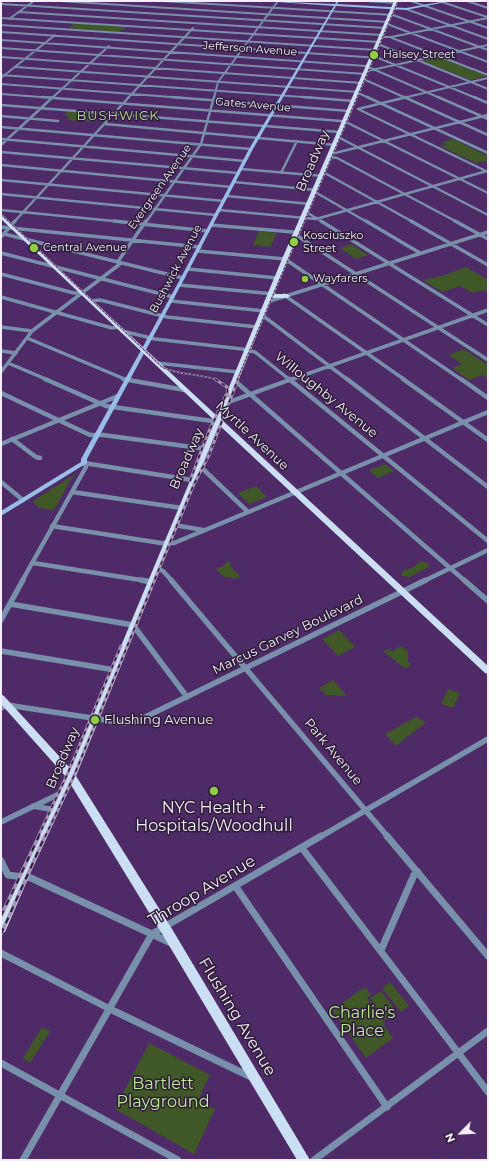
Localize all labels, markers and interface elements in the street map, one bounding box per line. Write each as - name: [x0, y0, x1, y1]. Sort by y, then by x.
- street label: Jefferson Avenue: [202, 39, 298, 59]
- place label: Halsey Street: [383, 48, 455, 62]
- marker: Halsey Street: [368, 49, 380, 61]
- street label: Gates Avenue: [215, 95, 291, 115]
- district label: BUSHWICK: [76, 108, 160, 124]
- street label: Broadway: [293, 128, 333, 194]
- street label: Evergreen Avenue: [126, 142, 194, 232]
- street label: Bushwick Avenue: [147, 223, 205, 315]
- place label: Kosciuszko Street: [303, 229, 364, 255]
- marker: Kosciuszko Street: [288, 236, 300, 248]
- place label: Central Avenue: [43, 241, 127, 255]
- marker: Central Avenue: [28, 242, 40, 254]
- place label: Wayfarers: [313, 272, 368, 286]
- marker: Wayfarers: [300, 274, 310, 284]
- street label: Willoughby Avenue: [272, 349, 380, 441]
- street label: Myrtle Avenue: [212, 398, 292, 474]
- street label: Broadway: [167, 426, 207, 492]
- street label: Marcus Garvey Boulevard: [210, 592, 366, 678]
- place label: Flushing Avenue: [104, 712, 213, 728]
- marker: Flushing Avenue: [89, 714, 101, 726]
- street label: Park Avenue: [301, 716, 365, 788]
- street label: Broadway: [43, 725, 83, 791]
- marker: NYC Health + Hospitals/Woodhull: [208, 785, 220, 797]
- place label: NYC Health + Hospitals/Woodhull: [135, 798, 293, 836]
- street label: Throop Avenue: [145, 851, 259, 931]
- street label: Flushing Avenue: [194, 954, 280, 1080]
- park label: Charlie's Place: [329, 1003, 395, 1041]
- park label: Bartlett Playground: [117, 1074, 209, 1112]
- north arrow: [441, 1113, 481, 1153]
- text: N: [442, 1131, 458, 1145]

